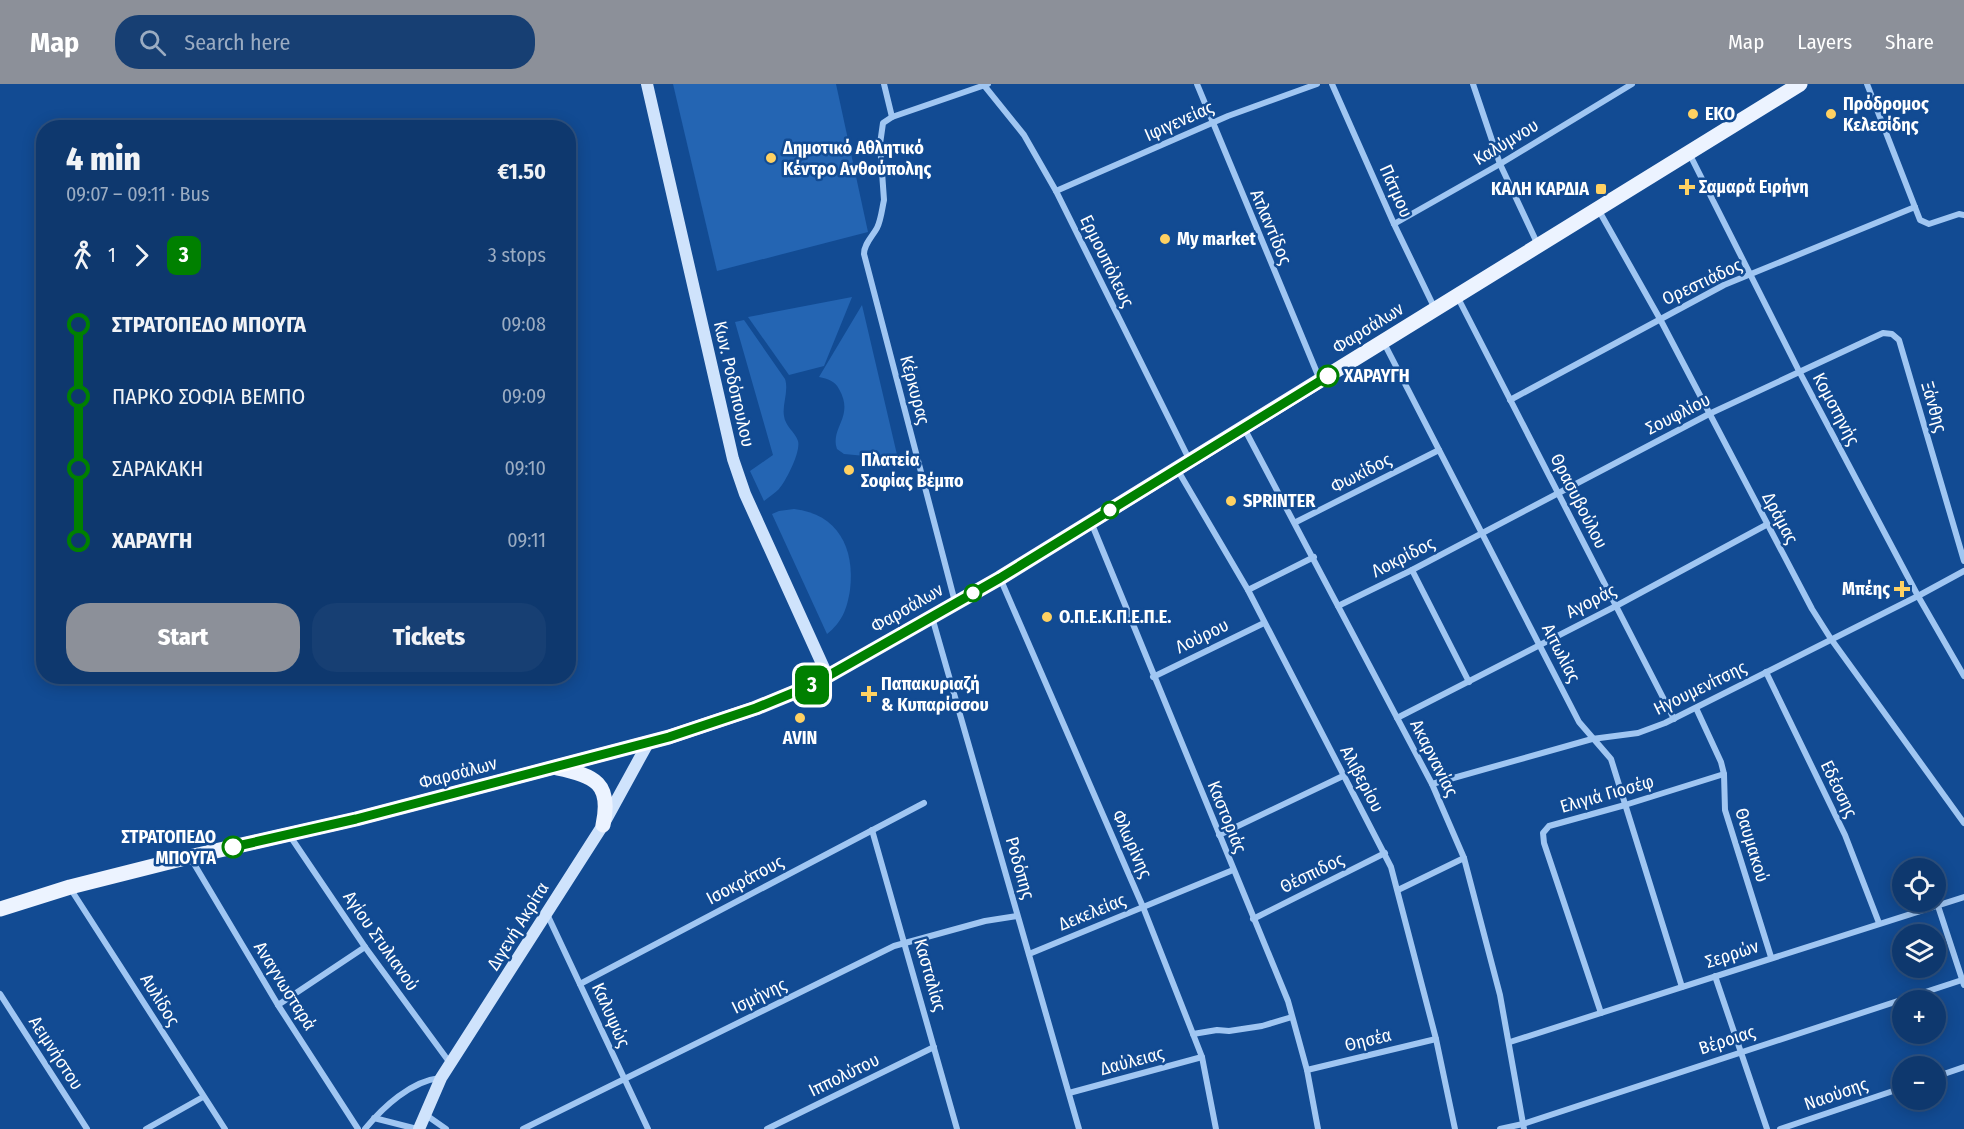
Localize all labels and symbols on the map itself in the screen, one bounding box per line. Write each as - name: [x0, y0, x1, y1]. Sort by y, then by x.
- place label: Πρόδρομος Κελεσίδης: [1843, 93, 1929, 136]
- street label: Ιφιγενείας: [1141, 96, 1217, 146]
- place label: EKO: [1705, 103, 1735, 125]
- marker: EKO: [1686, 107, 1700, 121]
- marker: Πρόδρομος Κελεσίδης: [1824, 107, 1838, 121]
- street label: Καλύμνου: [1469, 114, 1543, 170]
- place label: Δημοτικό Αθλητικό Κέντρο Ανθούπολης: [782, 137, 931, 180]
- marker: Δημοτικό Αθλητικό Κέντρο Ανθούπολης: [764, 151, 778, 165]
- street label: Πάτμου: [1375, 161, 1417, 221]
- place label: Σαμαρά Ειρήνη: [1699, 176, 1809, 198]
- place label: ΚΑΛΗ ΚΑΡΔΙΑ: [1491, 178, 1589, 200]
- marker: Σαμαρά Ειρήνη: [1680, 180, 1694, 194]
- marker: ΚΑΛΗ ΚΑΡΔΙΑ: [1594, 182, 1608, 196]
- street label: Ατλαντίδος: [1245, 186, 1297, 268]
- street label: Ερμουπόλεως: [1075, 211, 1139, 311]
- place label: My market: [1177, 228, 1257, 250]
- marker: My market: [1158, 232, 1172, 246]
- street label: Ορεστιάδος: [1659, 254, 1746, 310]
- street label: Φαρσάλων: [1328, 298, 1408, 358]
- street label: Κων. Ροδόπουλου: [709, 319, 759, 449]
- street label: Κέρκυρας: [895, 353, 935, 427]
- marker: ΧΑΡΑΥΓΗ: [1317, 365, 1339, 387]
- place label: ΧΑΡΑΥΓΗ: [1343, 365, 1410, 387]
- street label: Κομοτηνής: [1808, 369, 1864, 449]
- street label: Ξάνθης: [1916, 379, 1952, 435]
- street label: Σουφλίου: [1642, 388, 1714, 440]
- street label: Φωκίδος: [1327, 448, 1395, 498]
- place label: Πλατεία Σοφίας Βέμπο: [861, 449, 964, 492]
- street label: Θρασυβούλου: [1546, 450, 1612, 552]
- marker: Πλατεία Σοφίας Βέμπο: [842, 463, 856, 477]
- street label: Δράμας: [1757, 488, 1803, 548]
- place label: SPRINTER: [1243, 490, 1316, 512]
- marker: SPRINTER: [1224, 494, 1238, 508]
- unlabelled marker: [1101, 501, 1119, 519]
- street label: Λοκρίδος: [1368, 532, 1439, 582]
- place label: Μπέης: [1842, 578, 1890, 600]
- street label: Φαρσάλων: [867, 579, 947, 637]
- street label: Αγοράς: [1562, 579, 1620, 623]
- marker: Μπέης: [1895, 582, 1909, 596]
- unlabelled marker: [964, 584, 982, 602]
- place label: Ο.Π.Ε.Κ.Π.Ε.Π.Ε.: [1059, 606, 1171, 628]
- marker: Ο.Π.Ε.Κ.Π.Ε.Π.Ε.: [1040, 610, 1054, 624]
- street label: Λούρου: [1172, 614, 1232, 658]
- street label: Αιτωλίας: [1537, 620, 1585, 686]
- street label: Ηγουμενίτσης: [1650, 656, 1750, 720]
- line badge: 3: [792, 666, 832, 704]
- place label: Παπακυριαζή & Κυπαρίσσου: [881, 673, 989, 716]
- marker: Παπακυριαζή & Κυπαρίσσου: [862, 687, 876, 701]
- marker: AVIN: [793, 711, 807, 725]
- street label: Ακαρνανίας: [1405, 716, 1463, 801]
- place label: AVIN: [782, 727, 817, 749]
- street label: Αλιβερίου: [1335, 742, 1389, 816]
- street label: Φαρσάλων: [417, 752, 499, 794]
- street label: Εδέσσης: [1816, 757, 1862, 822]
- street label: Ελιγιά Γιοσέφ: [1558, 770, 1656, 818]
- street label: Καστοριάς: [1203, 778, 1252, 857]
- street label: Θαυμακού: [1730, 805, 1774, 885]
- street label: Φλωρίνης: [1107, 806, 1157, 882]
- place label: ΣΤΡΑΤΟΠΕΔΟ ΜΠΟΥΓΑ: [121, 826, 216, 869]
- street label: Ροδόπης: [1001, 834, 1039, 902]
- marker: ΣΤΡΑΤΟΠΕΔΟ ΜΠΟΥΓΑ: [222, 836, 244, 858]
- street label: Θέσπιδος: [1276, 848, 1348, 898]
- street label: Ισοκράτους: [703, 850, 788, 909]
- street label: Διγενή Ακρίτα: [482, 878, 554, 974]
- street label: Αγίου Στυλιανού: [338, 887, 424, 995]
- street label: Δεκελείας: [1055, 888, 1129, 935]
- street label: Σερρών: [1702, 935, 1762, 973]
- street label: Κασταλίας: [909, 936, 951, 1014]
- street label: Αναγνωσταρά: [249, 938, 321, 1034]
- street label: Αυλίδος: [135, 970, 185, 1031]
- street label: Ισμήνης: [728, 973, 790, 1019]
- street label: Καλυψώς: [587, 979, 635, 1051]
- street label: Αειμνήστου: [24, 1012, 88, 1094]
- street label: Βέροιας: [1696, 1020, 1758, 1059]
- street label: Θησέα: [1342, 1024, 1394, 1056]
- street label: Δαύλειας: [1098, 1042, 1167, 1080]
- street label: Ιππολύτου: [805, 1049, 883, 1101]
- street label: Ναούσης: [1801, 1073, 1871, 1115]

